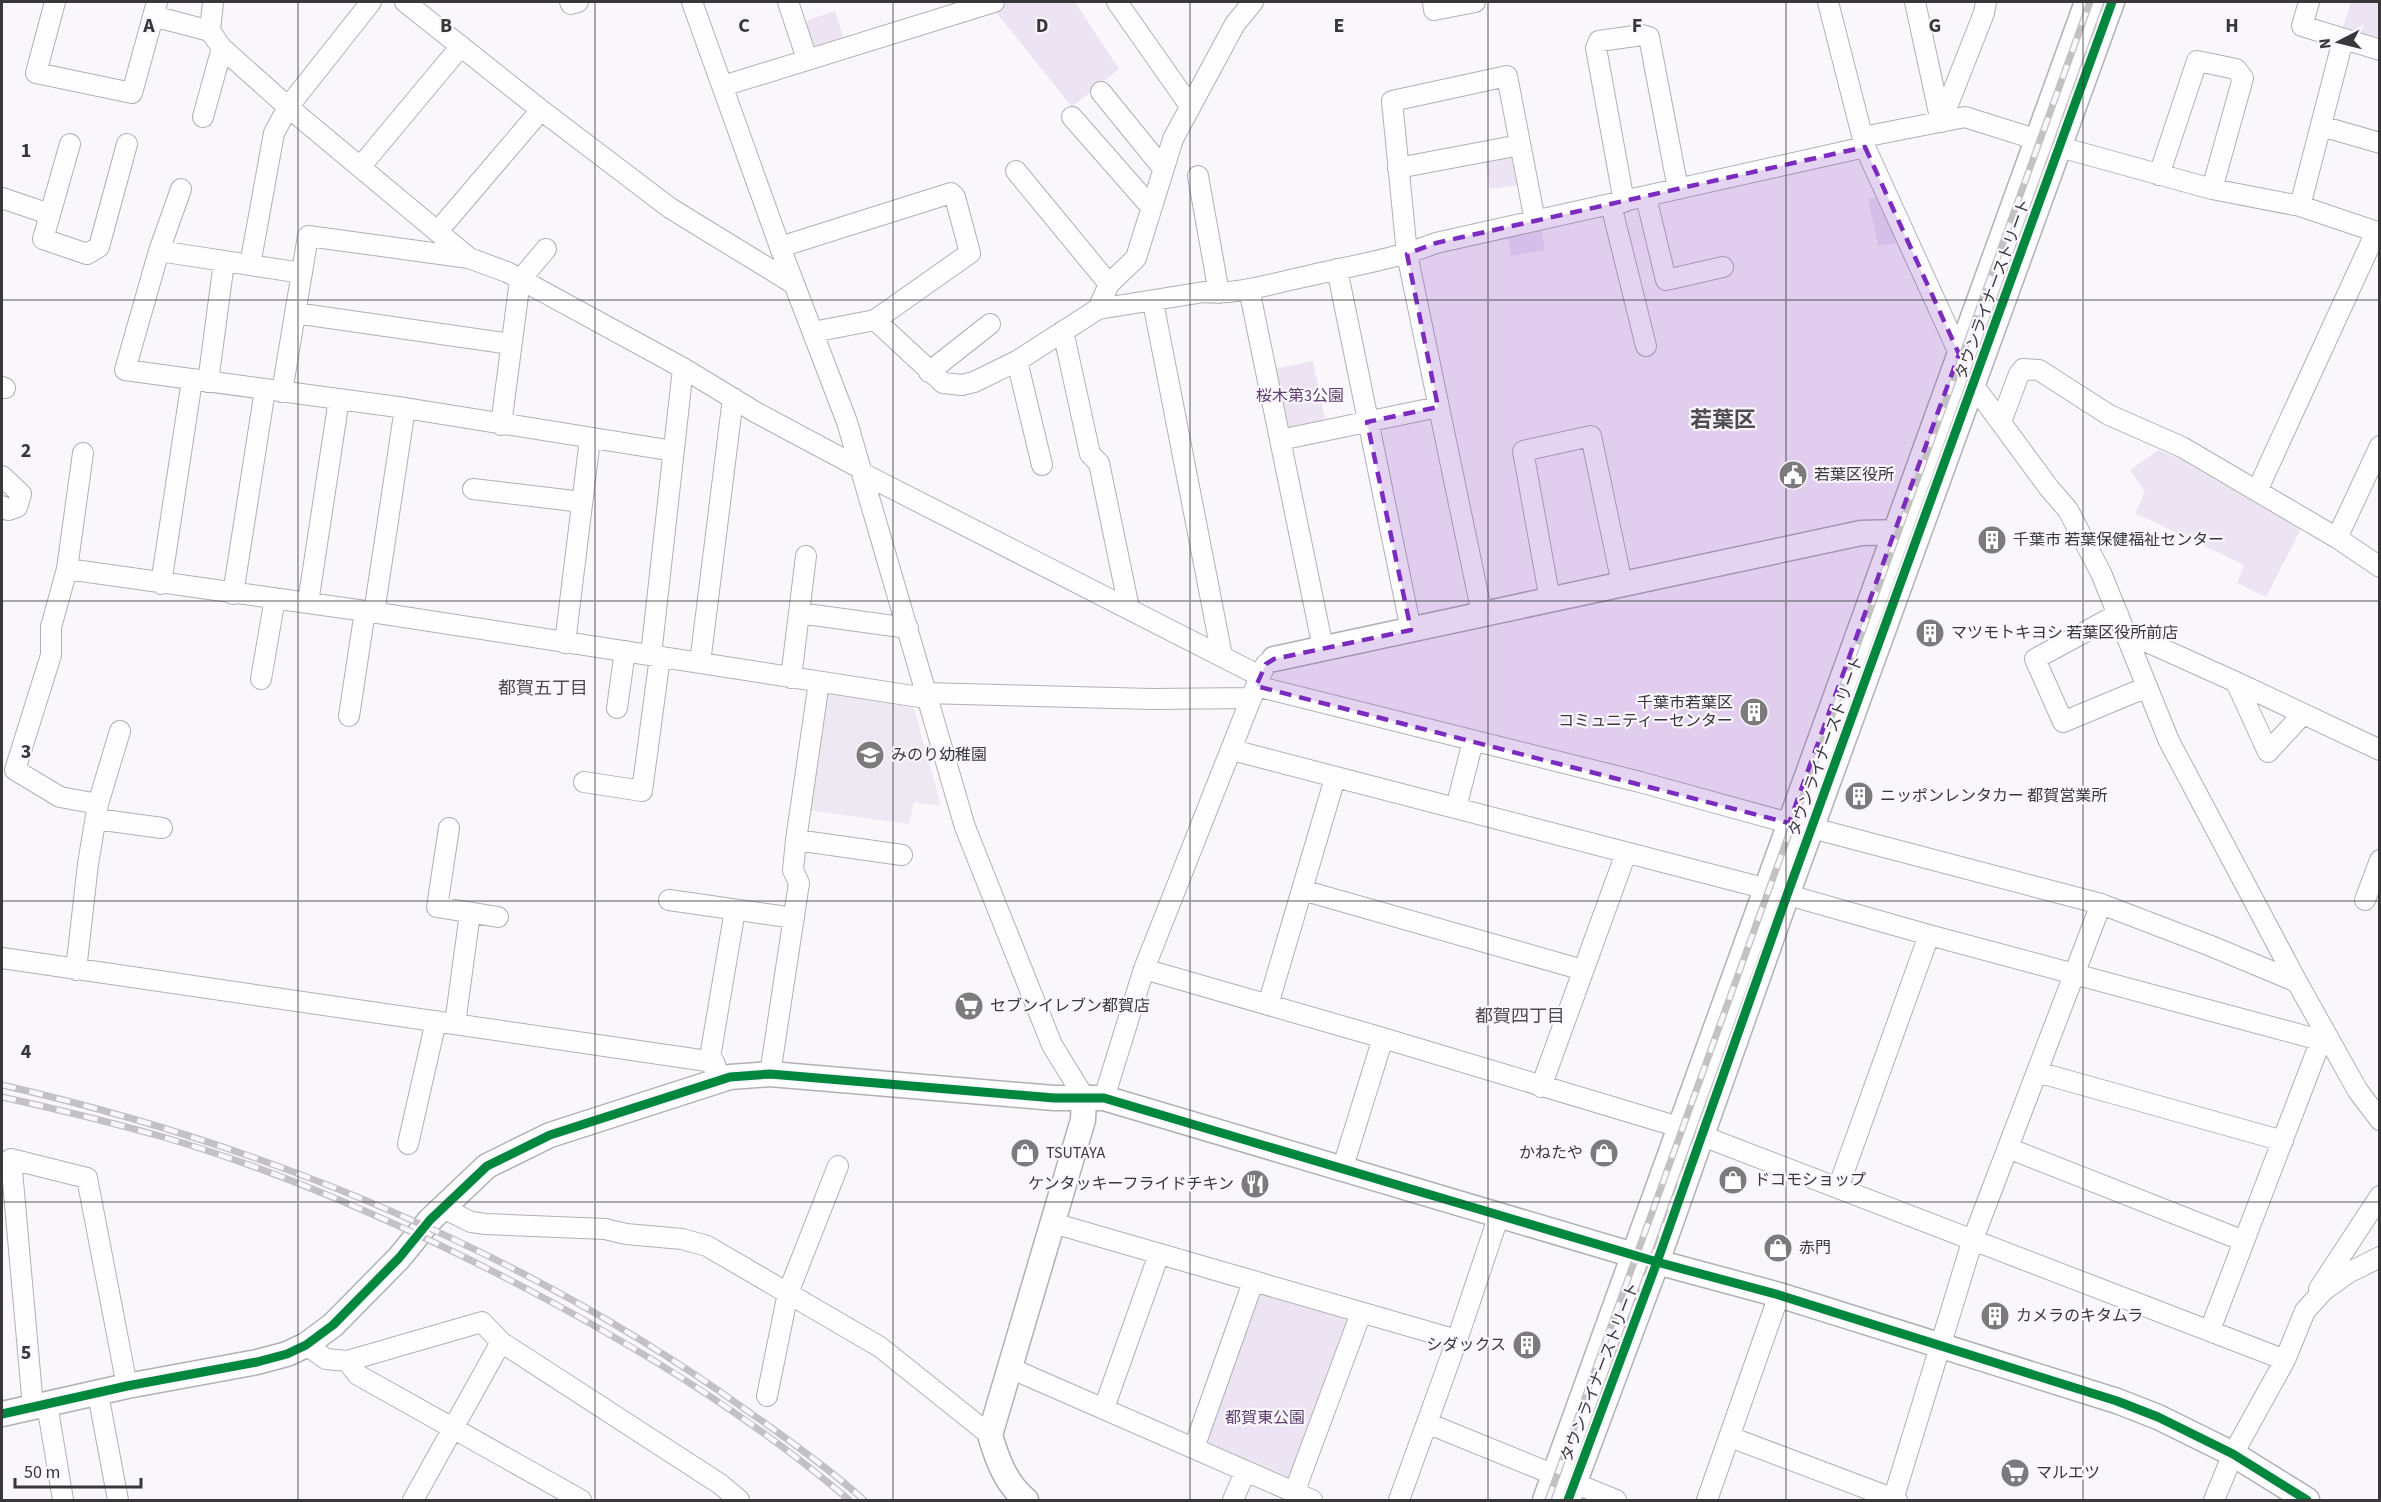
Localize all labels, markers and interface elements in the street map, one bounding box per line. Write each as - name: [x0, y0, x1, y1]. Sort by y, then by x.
- text: A: [142, 12, 155, 40]
- text: B: [440, 12, 452, 40]
- text: C: [738, 12, 750, 40]
- text: D: [1036, 12, 1048, 40]
- text: E: [1334, 12, 1344, 40]
- text: F: [1632, 12, 1642, 40]
- text: G: [1929, 12, 1941, 40]
- text: H: [2225, 12, 2239, 40]
- north arrow: [2309, 12, 2369, 72]
- text: N: [2314, 37, 2337, 50]
- text: 1: [21, 137, 31, 165]
- street label: タウンライナーストリート: [1950, 196, 2036, 382]
- park label: 桜木第3公園: [1256, 385, 1344, 407]
- district label: 若葉区: [1690, 404, 1756, 436]
- text: 2: [21, 437, 31, 465]
- public building icon: 若葉区役所: [1777, 459, 1809, 491]
- place label: 若葉区役所: [1814, 464, 1894, 486]
- building icon: 千葉市 若葉保健福祉センター: [1976, 524, 2008, 556]
- place label: 千葉市 若葉保健福祉センター: [2013, 529, 2224, 551]
- building icon: マツモトキヨシ 若葉区役所前店: [1914, 617, 1946, 649]
- place label: マツモトキヨシ 若葉区役所前店: [1951, 622, 2178, 644]
- street label: タウンライナーストリート: [1783, 653, 1869, 839]
- district label: 都賀五丁目: [498, 676, 588, 701]
- place label: 千葉市若葉区 コミュニティーセンター: [1558, 692, 1733, 732]
- building icon: 千葉市若葉区 コミュニティーセンター: [1738, 696, 1770, 728]
- text: 3: [21, 738, 31, 766]
- school or university icon: みのり幼稚園: [854, 739, 886, 771]
- place label: みのり幼稚園: [891, 744, 987, 766]
- building icon: ニッポンレンタカー 都賀営業所: [1843, 780, 1875, 812]
- place label: ニッポンレンタカー 都賀営業所: [1880, 785, 2107, 807]
- supermarket icon: セブンイレブン都賀店: [953, 990, 985, 1022]
- place label: セブンイレブン都賀店: [990, 995, 1150, 1017]
- district label: 都賀四丁目: [1475, 1004, 1565, 1029]
- text: 4: [21, 1038, 32, 1066]
- shop icon: TSUTAYA: [1009, 1137, 1041, 1169]
- shop icon: かねたや: [1588, 1137, 1620, 1169]
- place label: TSUTAYA: [1046, 1142, 1106, 1164]
- place label: かねたや: [1519, 1142, 1583, 1164]
- shop icon: ドコモショップ: [1717, 1164, 1749, 1196]
- restaurant icon: ケンタッキーフライドチキン: [1239, 1168, 1271, 1200]
- place label: ドコモショップ: [1754, 1169, 1866, 1191]
- place label: ケンタッキーフライドチキン: [1028, 1173, 1234, 1195]
- shop icon: 赤門: [1762, 1232, 1794, 1264]
- place label: 赤門: [1799, 1237, 1831, 1259]
- street label: タウンライナーストリート: [1556, 1279, 1644, 1465]
- building icon: カメラのキタムラ: [1979, 1300, 2011, 1332]
- place label: カメラのキタムラ: [2016, 1305, 2143, 1327]
- building icon: シダックス: [1511, 1329, 1543, 1361]
- place label: シダックス: [1426, 1334, 1506, 1356]
- text: 5: [21, 1339, 31, 1367]
- park label: 都賀東公園: [1225, 1407, 1305, 1429]
- scale bar: [15, 1451, 141, 1489]
- supermarket icon: マルエツ: [1999, 1457, 2031, 1489]
- text: 50 m: [24, 1460, 60, 1485]
- place label: マルエツ: [2036, 1462, 2100, 1484]

